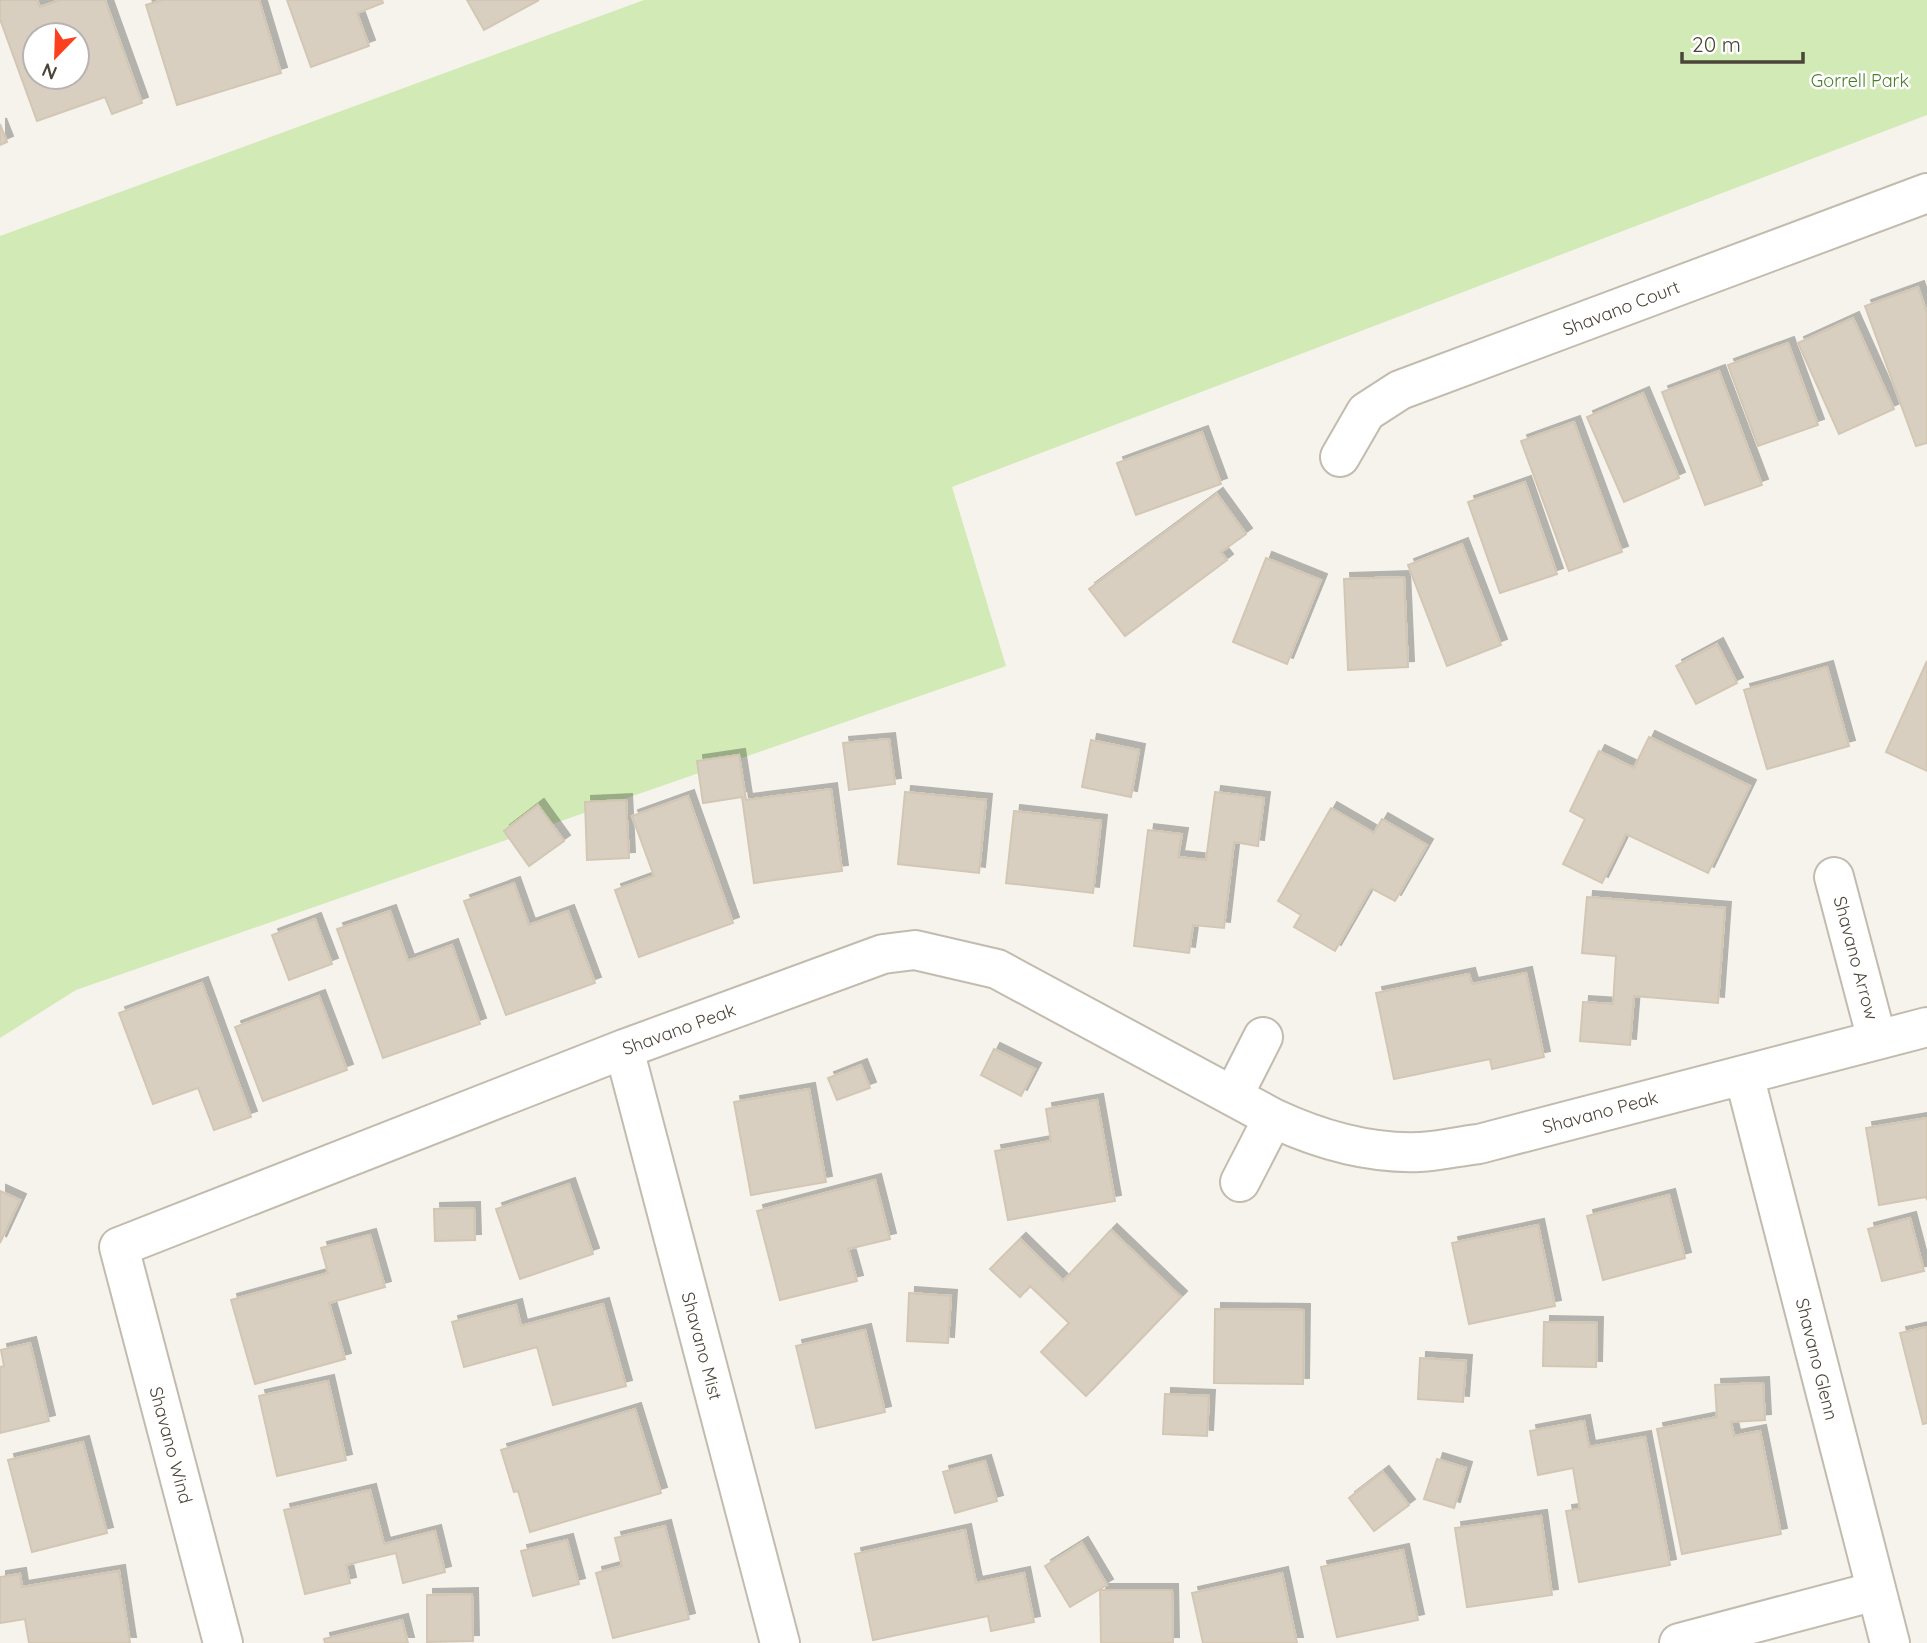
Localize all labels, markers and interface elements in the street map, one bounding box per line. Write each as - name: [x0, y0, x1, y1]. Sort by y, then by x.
- north arrow: [21, 21, 91, 91]
- scale bar: [1682, 21, 1803, 65]
- text: 20 m: [1692, 31, 1741, 57]
- text: N: [38, 58, 60, 85]
- park label: Gorrell Park: [1811, 69, 1909, 92]
- street label: Shavano Court: [1559, 275, 1683, 341]
- street label: Shavano Arrow: [1828, 894, 1884, 1022]
- street label: Shavano Peak: [619, 998, 739, 1060]
- street label: Shavano Peak: [1540, 1085, 1660, 1139]
- street label: Shavano Mist: [677, 1289, 727, 1403]
- street label: Shavano Glenn: [1791, 1296, 1843, 1422]
- street label: Shavano Wind: [144, 1384, 198, 1506]

